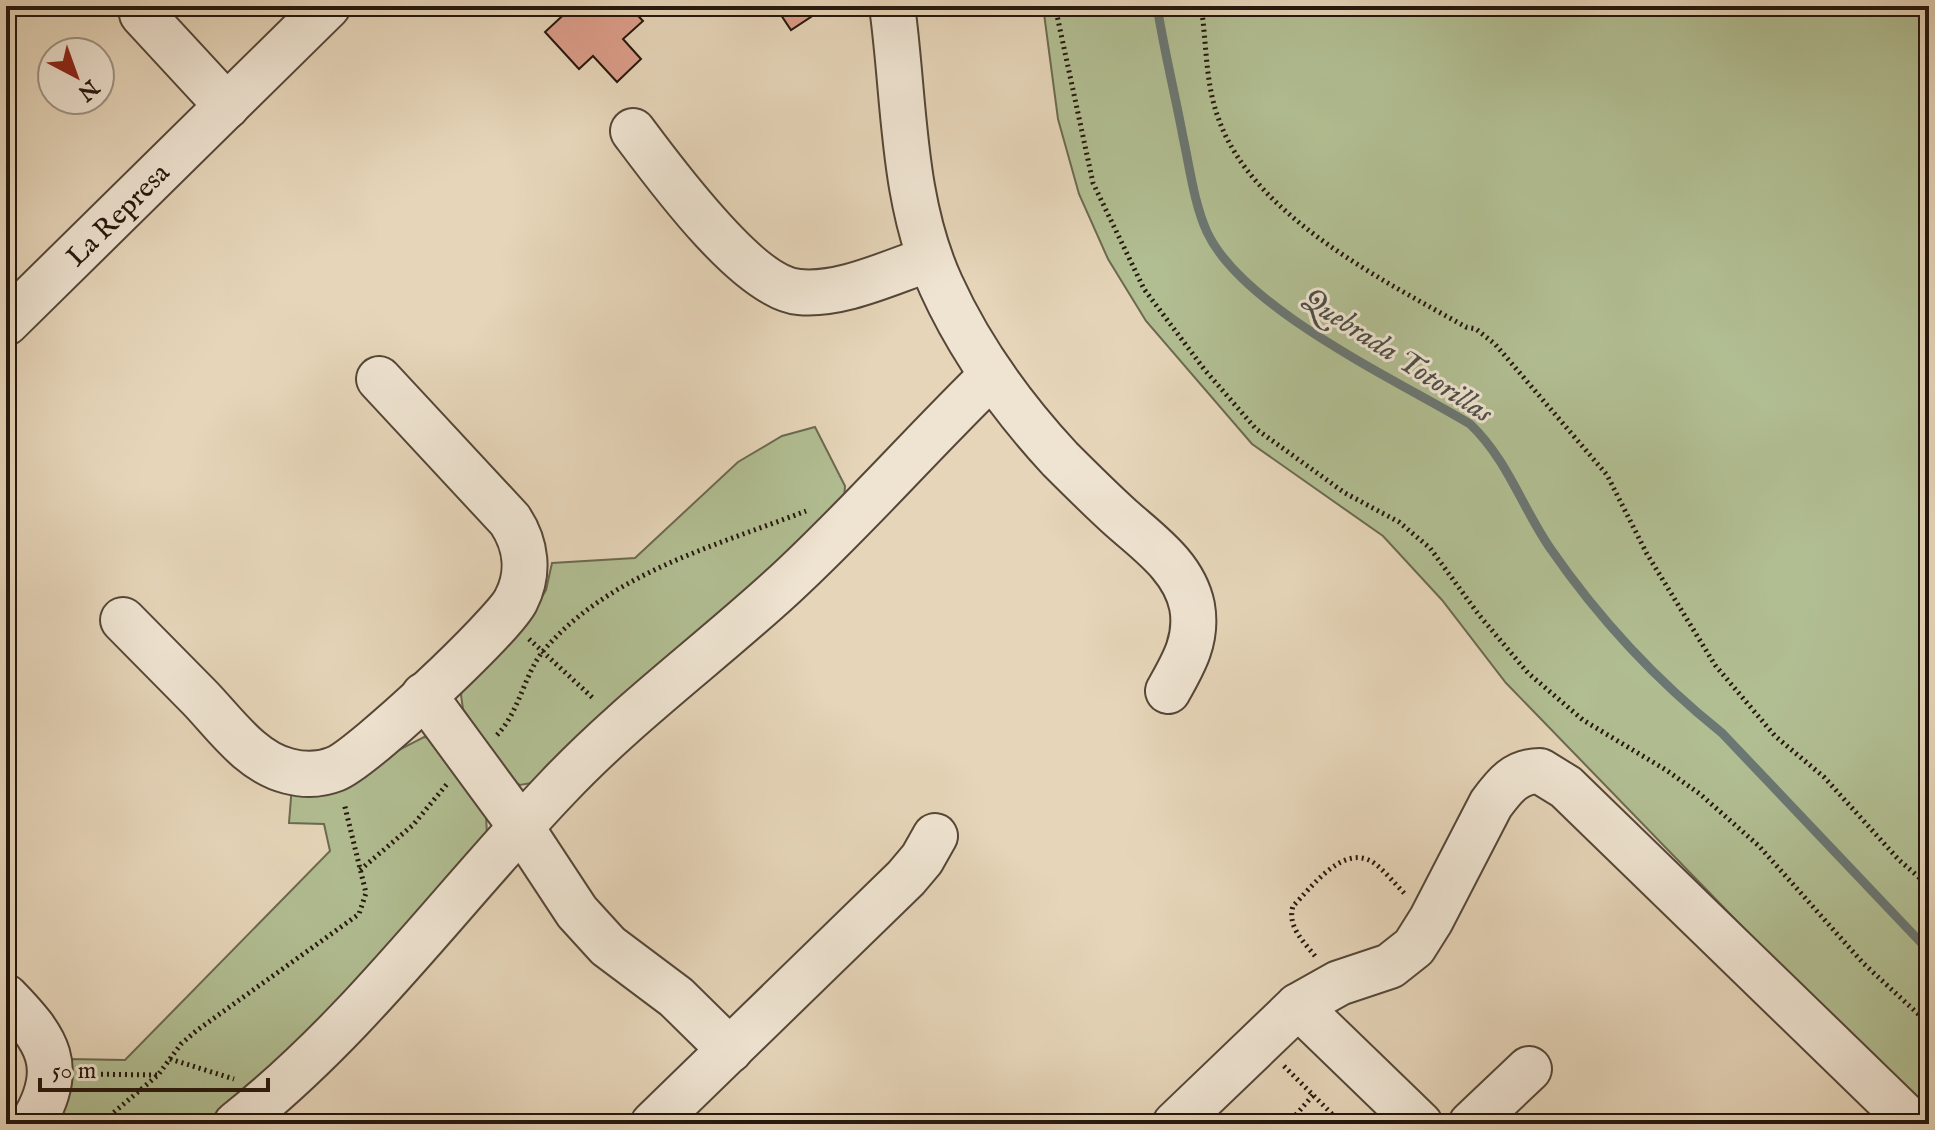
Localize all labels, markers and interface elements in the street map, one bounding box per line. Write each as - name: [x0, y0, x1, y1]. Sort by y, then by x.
- north arrow: [36, 36, 116, 116]
- text: N: [71, 72, 105, 106]
- street label: La Represa: [60, 156, 179, 275]
- water label: Quebrada Totorillas: [1294, 281, 1500, 433]
- scale bar: [40, 1042, 268, 1092]
- text: 50 m: [52, 1056, 96, 1087]

